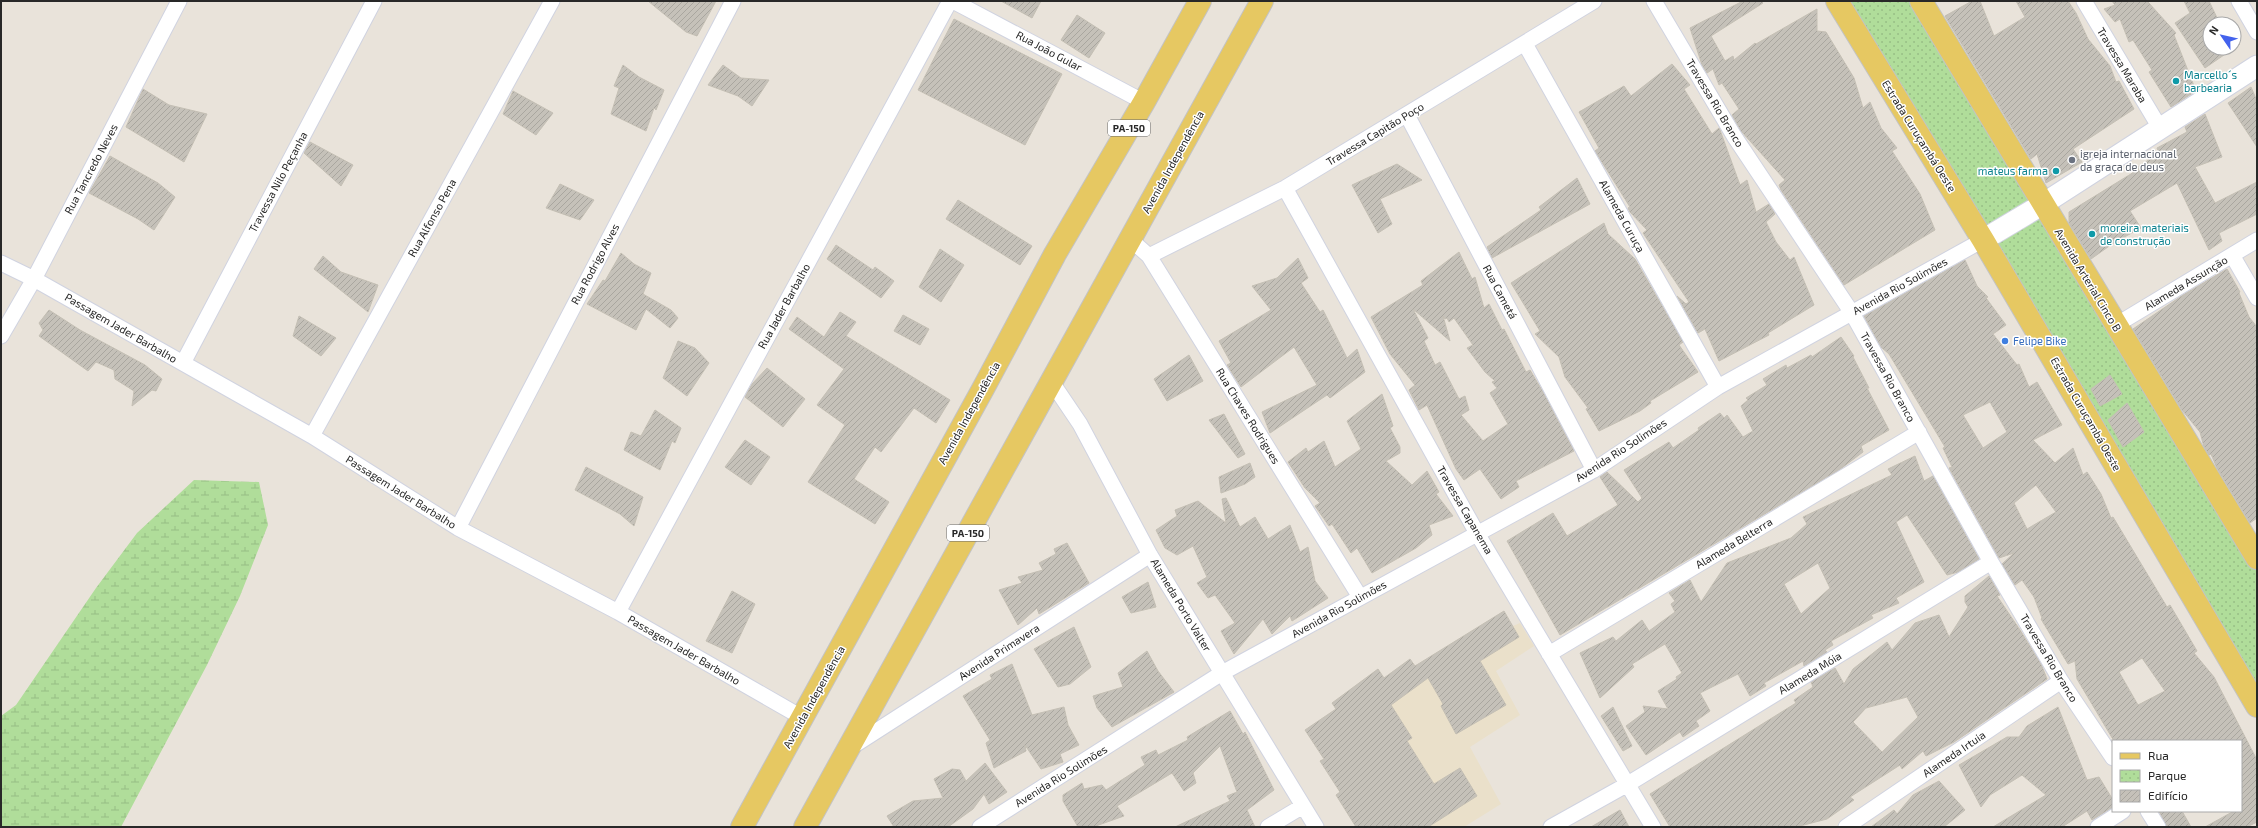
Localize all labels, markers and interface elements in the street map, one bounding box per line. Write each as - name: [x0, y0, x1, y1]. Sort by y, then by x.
- north arrow: [2202, 16, 2242, 56]
- text: N: [2206, 23, 2221, 37]
- street label: Travessa Maraba: [2095, 25, 2150, 105]
- street label: Rua João Gular: [1014, 28, 1085, 74]
- street label: Travessa Rio Branco: [1684, 56, 1747, 149]
- place label: Marcello´s barbearia: [2184, 68, 2237, 94]
- marker: Marcello´s barbearia: [2171, 76, 2181, 86]
- street label: Estrada Curuçambá Oeste: [1879, 78, 1959, 195]
- street label: Travessa Capitão Poço: [1324, 99, 1426, 169]
- street label: Avenida Independência: [1139, 108, 1206, 215]
- road number: PA-150: [1108, 120, 1150, 136]
- street label: Rua Tancredo Neves: [61, 121, 120, 216]
- street label: Travessa Nilo Peçanha: [245, 129, 311, 235]
- place label: igreja internacional da graça de deus: [2080, 147, 2177, 174]
- marker: igreja internacional da graça de deus: [2067, 155, 2077, 165]
- place label: mateus farma: [1978, 164, 2048, 177]
- marker: mateus farma: [2051, 166, 2061, 176]
- street label: Rua Alfonso Pena: [405, 176, 458, 259]
- street label: Alameda Curuça: [1596, 177, 1648, 255]
- street label: Rua Rodrigo Alves: [568, 221, 622, 306]
- place label: moreira materiais de construção: [2100, 221, 2189, 248]
- street label: Avenida Arterial Cinco B: [2052, 226, 2125, 334]
- marker: moreira materiais de construção: [2087, 229, 2097, 239]
- street label: Alameda Assunção: [2142, 253, 2230, 313]
- street label: Avenida Rio Solimões: [1850, 254, 1950, 317]
- street label: Rua Jader Barbalho: [755, 261, 812, 351]
- street label: Rua Cametá: [1481, 262, 1520, 321]
- street label: Passagem Jader Barbalho: [63, 290, 180, 365]
- street label: Travessa Rio Branco: [1858, 330, 1919, 424]
- place label: Felipe Bike: [2013, 334, 2066, 347]
- marker: Felipe Bike: [2000, 336, 2010, 346]
- street label: Estrada Curuçambá Oeste: [2048, 355, 2124, 474]
- street label: Avenida Independência: [935, 359, 1002, 466]
- street label: Rua Chaves Rodrigues: [1214, 366, 1283, 466]
- street label: Avenida Rio Solimões: [1573, 415, 1669, 484]
- street label: Passagem Jader Barbalho: [344, 452, 459, 531]
- street label: Travessa Capanema: [1435, 463, 1496, 556]
- street label: Alameda Belterra: [1693, 514, 1775, 571]
- road number: PA-150: [947, 525, 989, 541]
- street label: Alameda Porto Valter: [1148, 556, 1215, 654]
- street label: Avenida Rio Solimões: [1289, 577, 1389, 640]
- street label: Travessa Rio Branco: [2018, 611, 2081, 704]
- street label: Passagem Jader Barbalho: [626, 612, 743, 687]
- street label: Avenida Primavera: [956, 621, 1042, 683]
- street label: Avenida Independência: [780, 643, 847, 750]
- street label: Alameda Móia: [1776, 649, 1844, 696]
- street label: Alameda Irtuia: [1920, 728, 1988, 779]
- legend: [2112, 740, 2242, 812]
- street label: Avenida Rio Solimões: [1012, 742, 1110, 809]
- text: Rua: [2148, 748, 2169, 762]
- text: Parque: [2148, 768, 2186, 782]
- text: Edifício: [2148, 788, 2188, 802]

